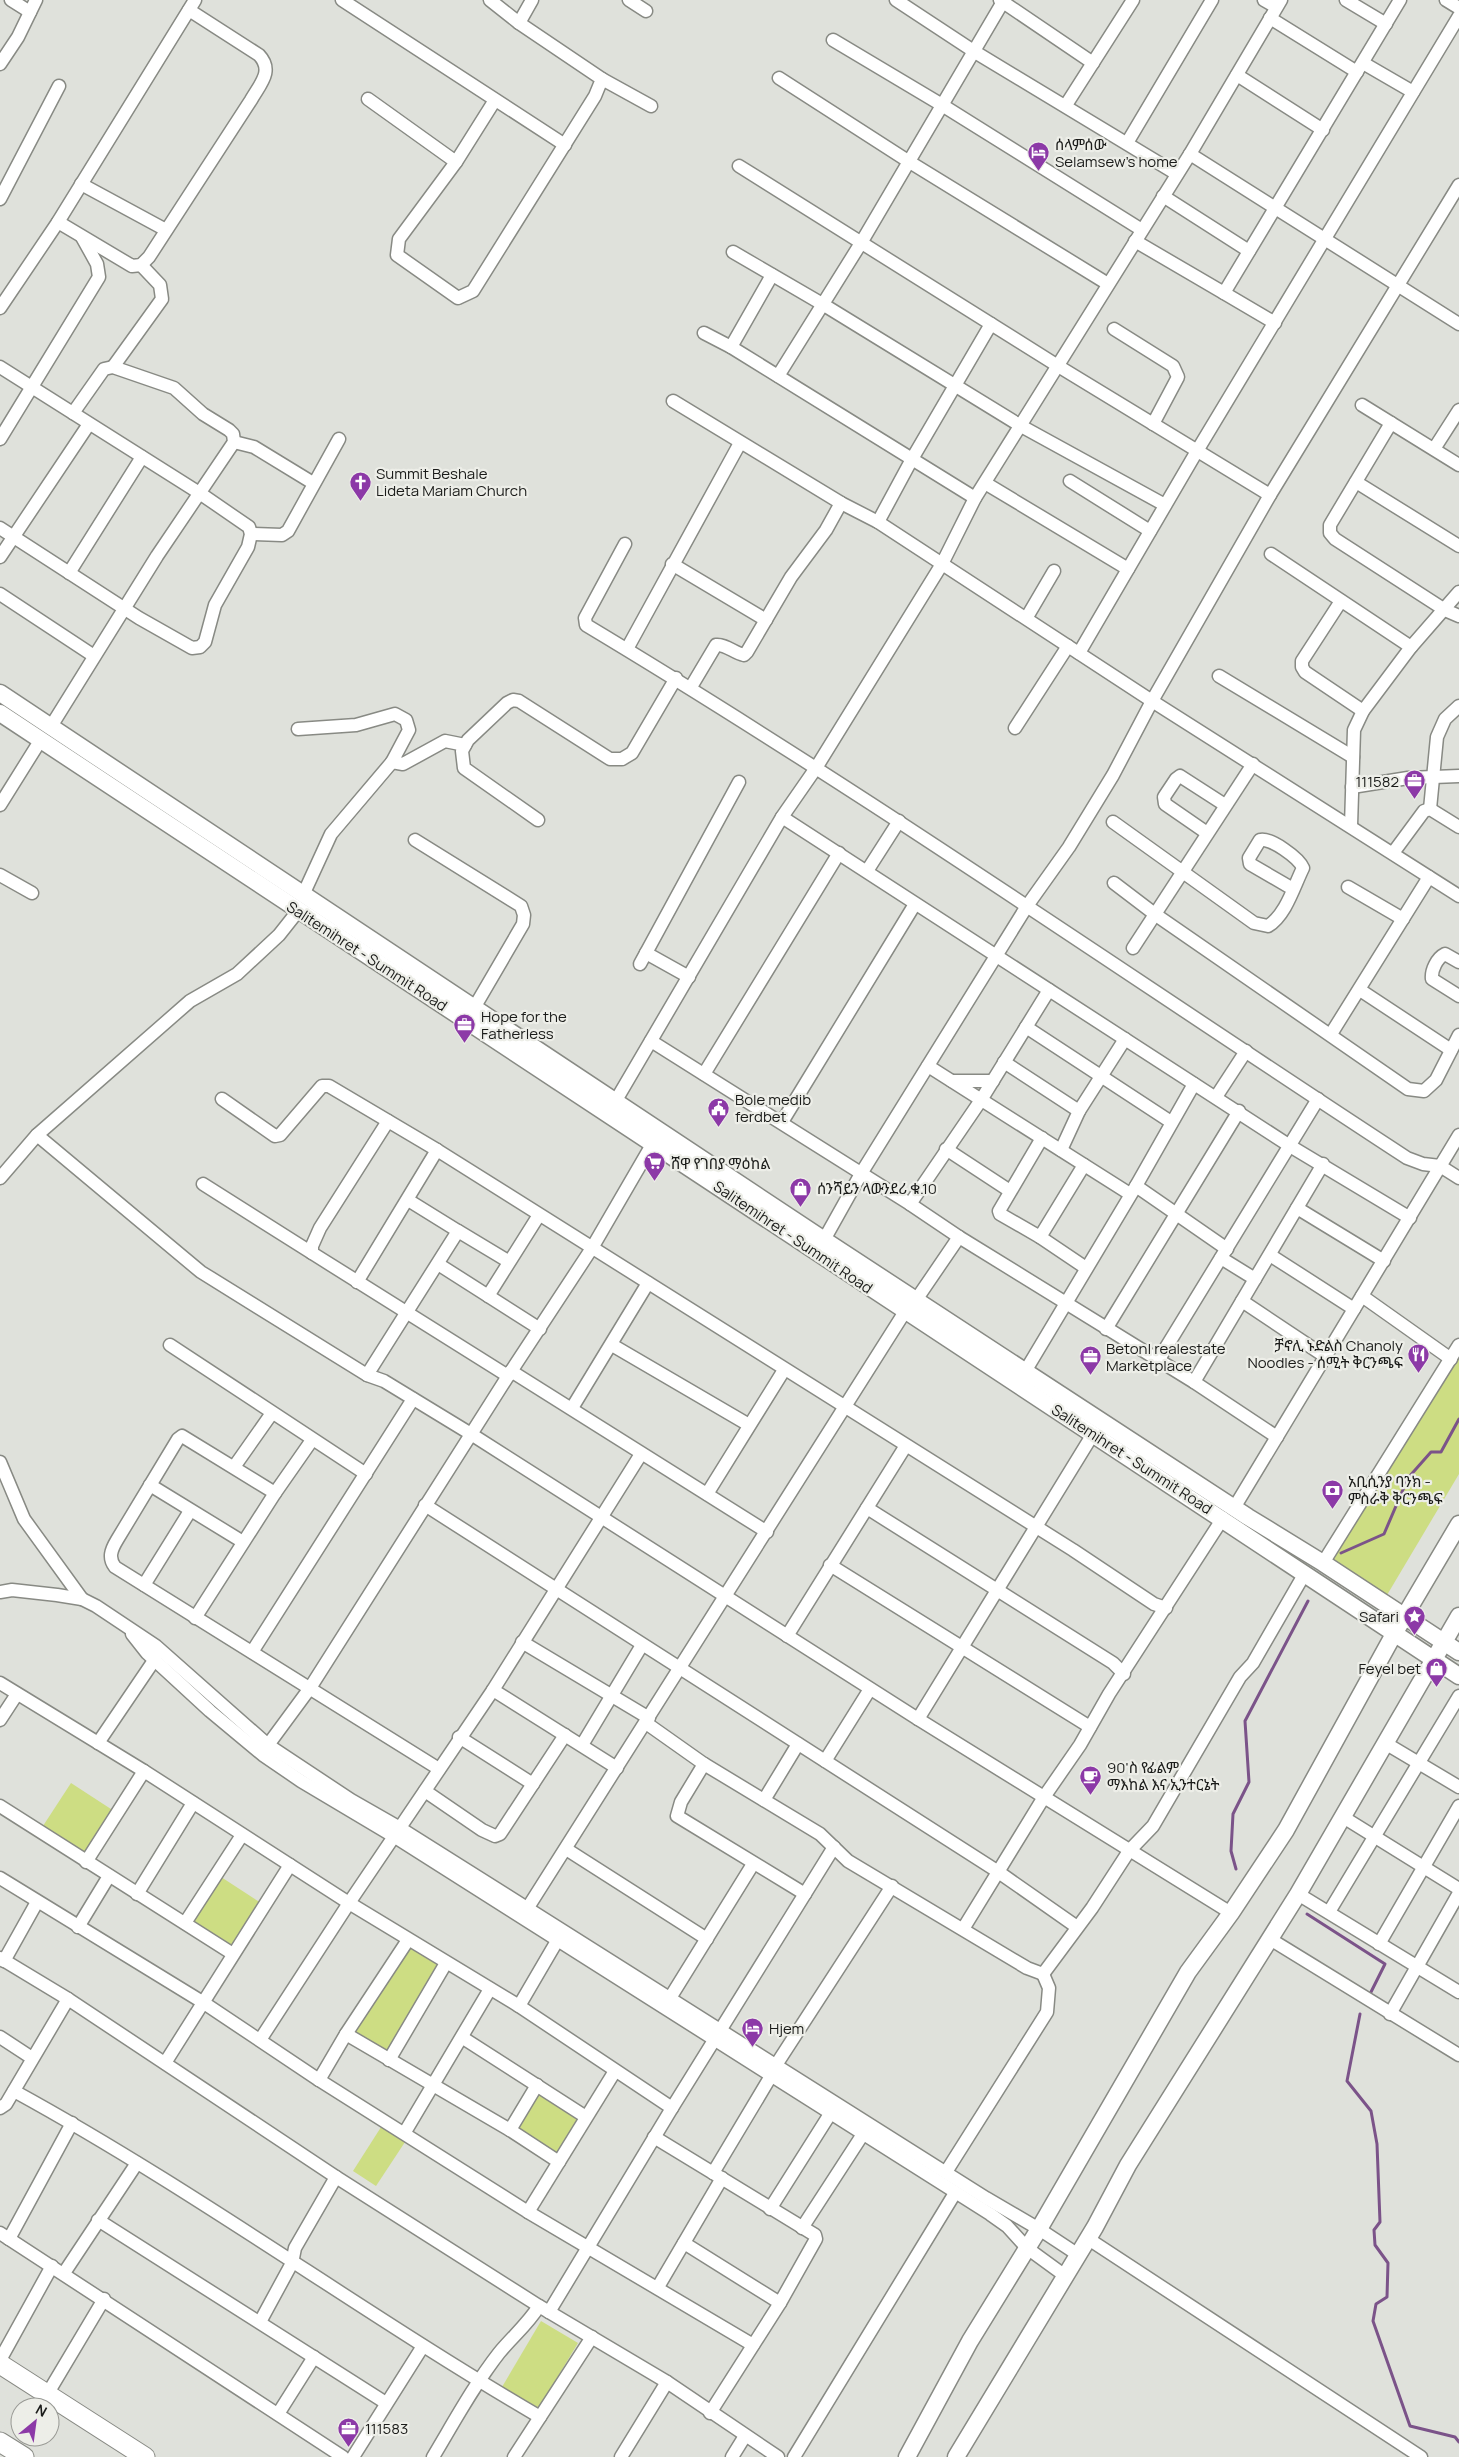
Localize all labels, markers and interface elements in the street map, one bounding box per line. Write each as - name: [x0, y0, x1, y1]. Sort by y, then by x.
- place label: ሰላምሰው Selamsew's home: [1055, 134, 1178, 172]
- hotel icon: ሰላምሰው Selamsew's home: [1027, 141, 1051, 172]
- place label: Summit Beshale Lideta Mariam Church: [376, 463, 527, 501]
- church icon: Summit Beshale Lideta Mariam Church: [348, 470, 372, 501]
- office icon: 111582: [1403, 769, 1427, 800]
- place label: 111582: [1356, 771, 1399, 792]
- street label: Salitemihret - Summit Road: [282, 896, 452, 1016]
- place label: Hope for the Fatherless: [481, 1006, 567, 1044]
- office icon: Hope for the Fatherless: [453, 1013, 477, 1044]
- place label: Bole medib ferdbet: [735, 1089, 811, 1127]
- public building icon: Bole medib ferdbet: [707, 1096, 731, 1127]
- supermarket icon: ሸዋ የገበያ ማዕከል: [643, 1151, 667, 1182]
- place label: ሸዋ የገበያ ማዕከል: [671, 1153, 771, 1174]
- street label: Salitemihret - Summit Road: [709, 1176, 877, 1298]
- shop icon: ሰንሻይን ላውንደሪ ቁ.10: [789, 1176, 813, 1207]
- place label: ሰንሻይን ላውንደሪ ቁ.10: [817, 1178, 937, 1199]
- place label: ቻኖሊ ኑድልስ Chanoly Noodles - ሰሚት ቅርንጫፍ: [1247, 1335, 1404, 1373]
- place label: Beton| realestate Marketplace: [1106, 1338, 1226, 1376]
- restaurant icon: ቻኖሊ ኑድልስ Chanoly Noodles - ሰሚት ቅርንጫፍ: [1407, 1342, 1431, 1373]
- office icon: Beton| realestate Marketplace: [1078, 1345, 1102, 1376]
- street label: Salitemihret - Summit Road: [1047, 1399, 1217, 1519]
- place label: አቢሲንያ ባንክ - ምስራቅ ቅርንጫፍ: [1348, 1471, 1443, 1509]
- bank icon: አቢሲንያ ባንክ - ምስራቅ ቅርንጫፍ: [1320, 1478, 1344, 1509]
- place icon: Safari: [1403, 1604, 1427, 1635]
- place label: Safari: [1359, 1606, 1399, 1627]
- shop icon: Feyel bet: [1425, 1656, 1449, 1687]
- place label: Feyel bet: [1359, 1658, 1421, 1679]
- place label: 90'ስ የፊልም ማእከል እና ኢንተርኔት: [1107, 1757, 1219, 1795]
- cafe icon: 90'ስ የፊልም ማእከል እና ኢንተርኔት: [1079, 1764, 1103, 1795]
- hotel icon: Hjem: [741, 2016, 765, 2047]
- place label: Hjem: [769, 2018, 804, 2039]
- north arrow: [10, 2397, 60, 2447]
- text: N: [33, 2399, 51, 2421]
- office icon: 111583: [337, 2416, 361, 2447]
- place label: 111583: [365, 2418, 408, 2439]

